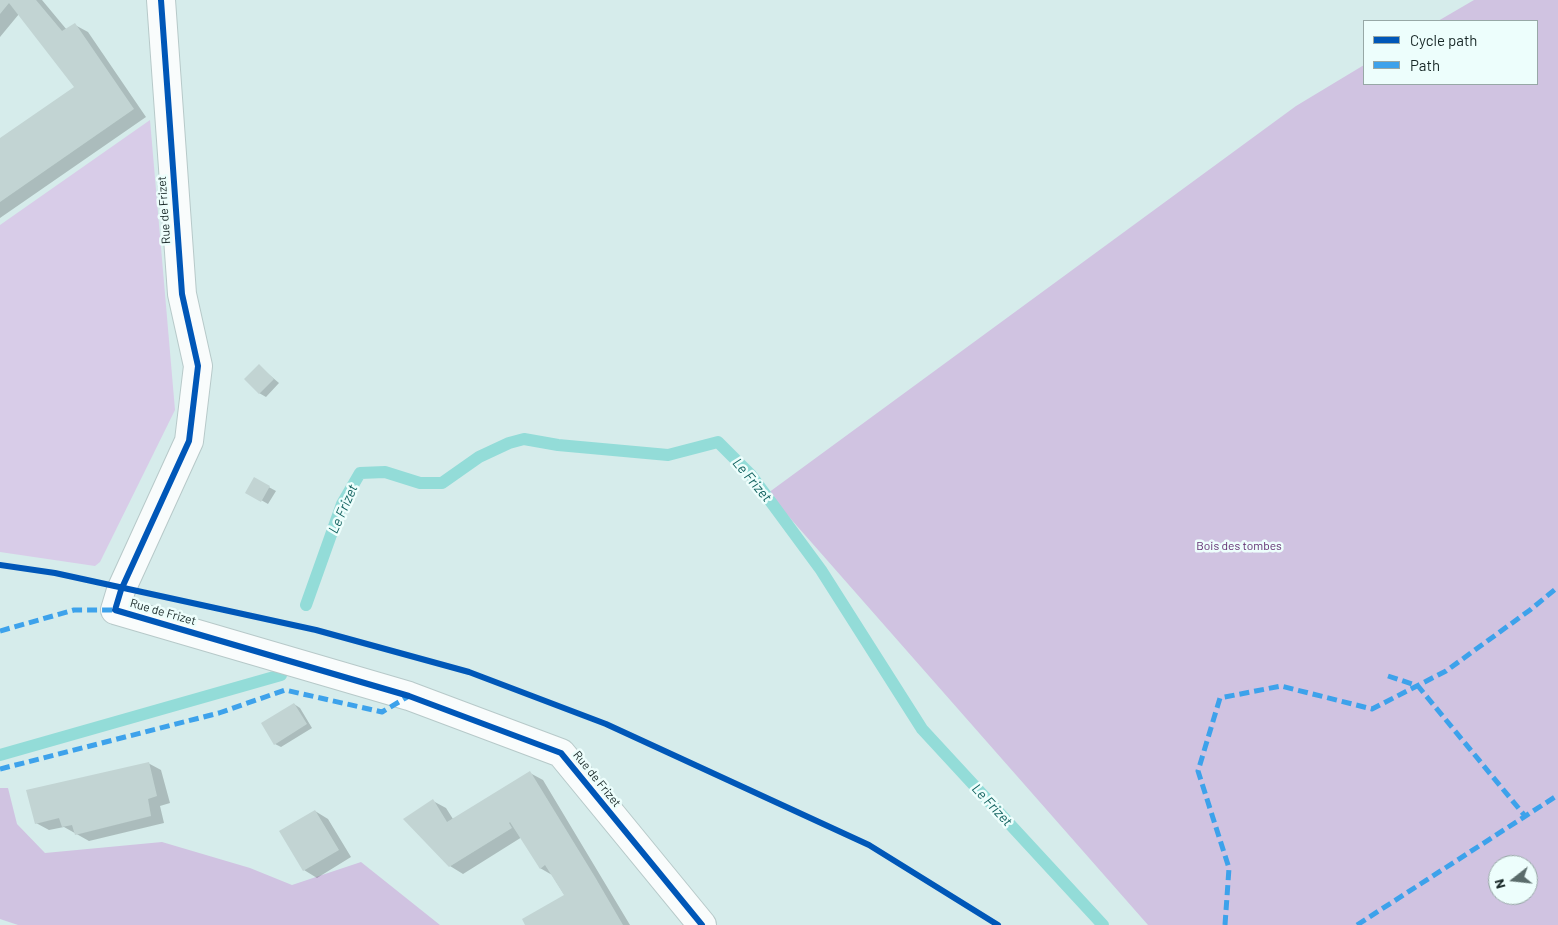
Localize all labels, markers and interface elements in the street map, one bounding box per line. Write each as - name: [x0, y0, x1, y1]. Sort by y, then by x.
- legend: [1363, 20, 1538, 85]
- text: Cycle path: [1410, 31, 1477, 49]
- text: Path: [1410, 56, 1440, 74]
- street label: Rue de Frizet: [154, 176, 174, 244]
- water label: Le Frizet: [729, 455, 775, 505]
- water label: Le Frizet: [325, 482, 361, 536]
- park label: Bois des tombes: [1196, 539, 1282, 553]
- street label: Rue de Frizet: [128, 596, 198, 628]
- street label: Rue de Frizet: [570, 748, 624, 810]
- water label: Le Frizet: [968, 780, 1016, 830]
- north arrow: [1488, 855, 1538, 905]
- text: N: [1490, 877, 1509, 891]

